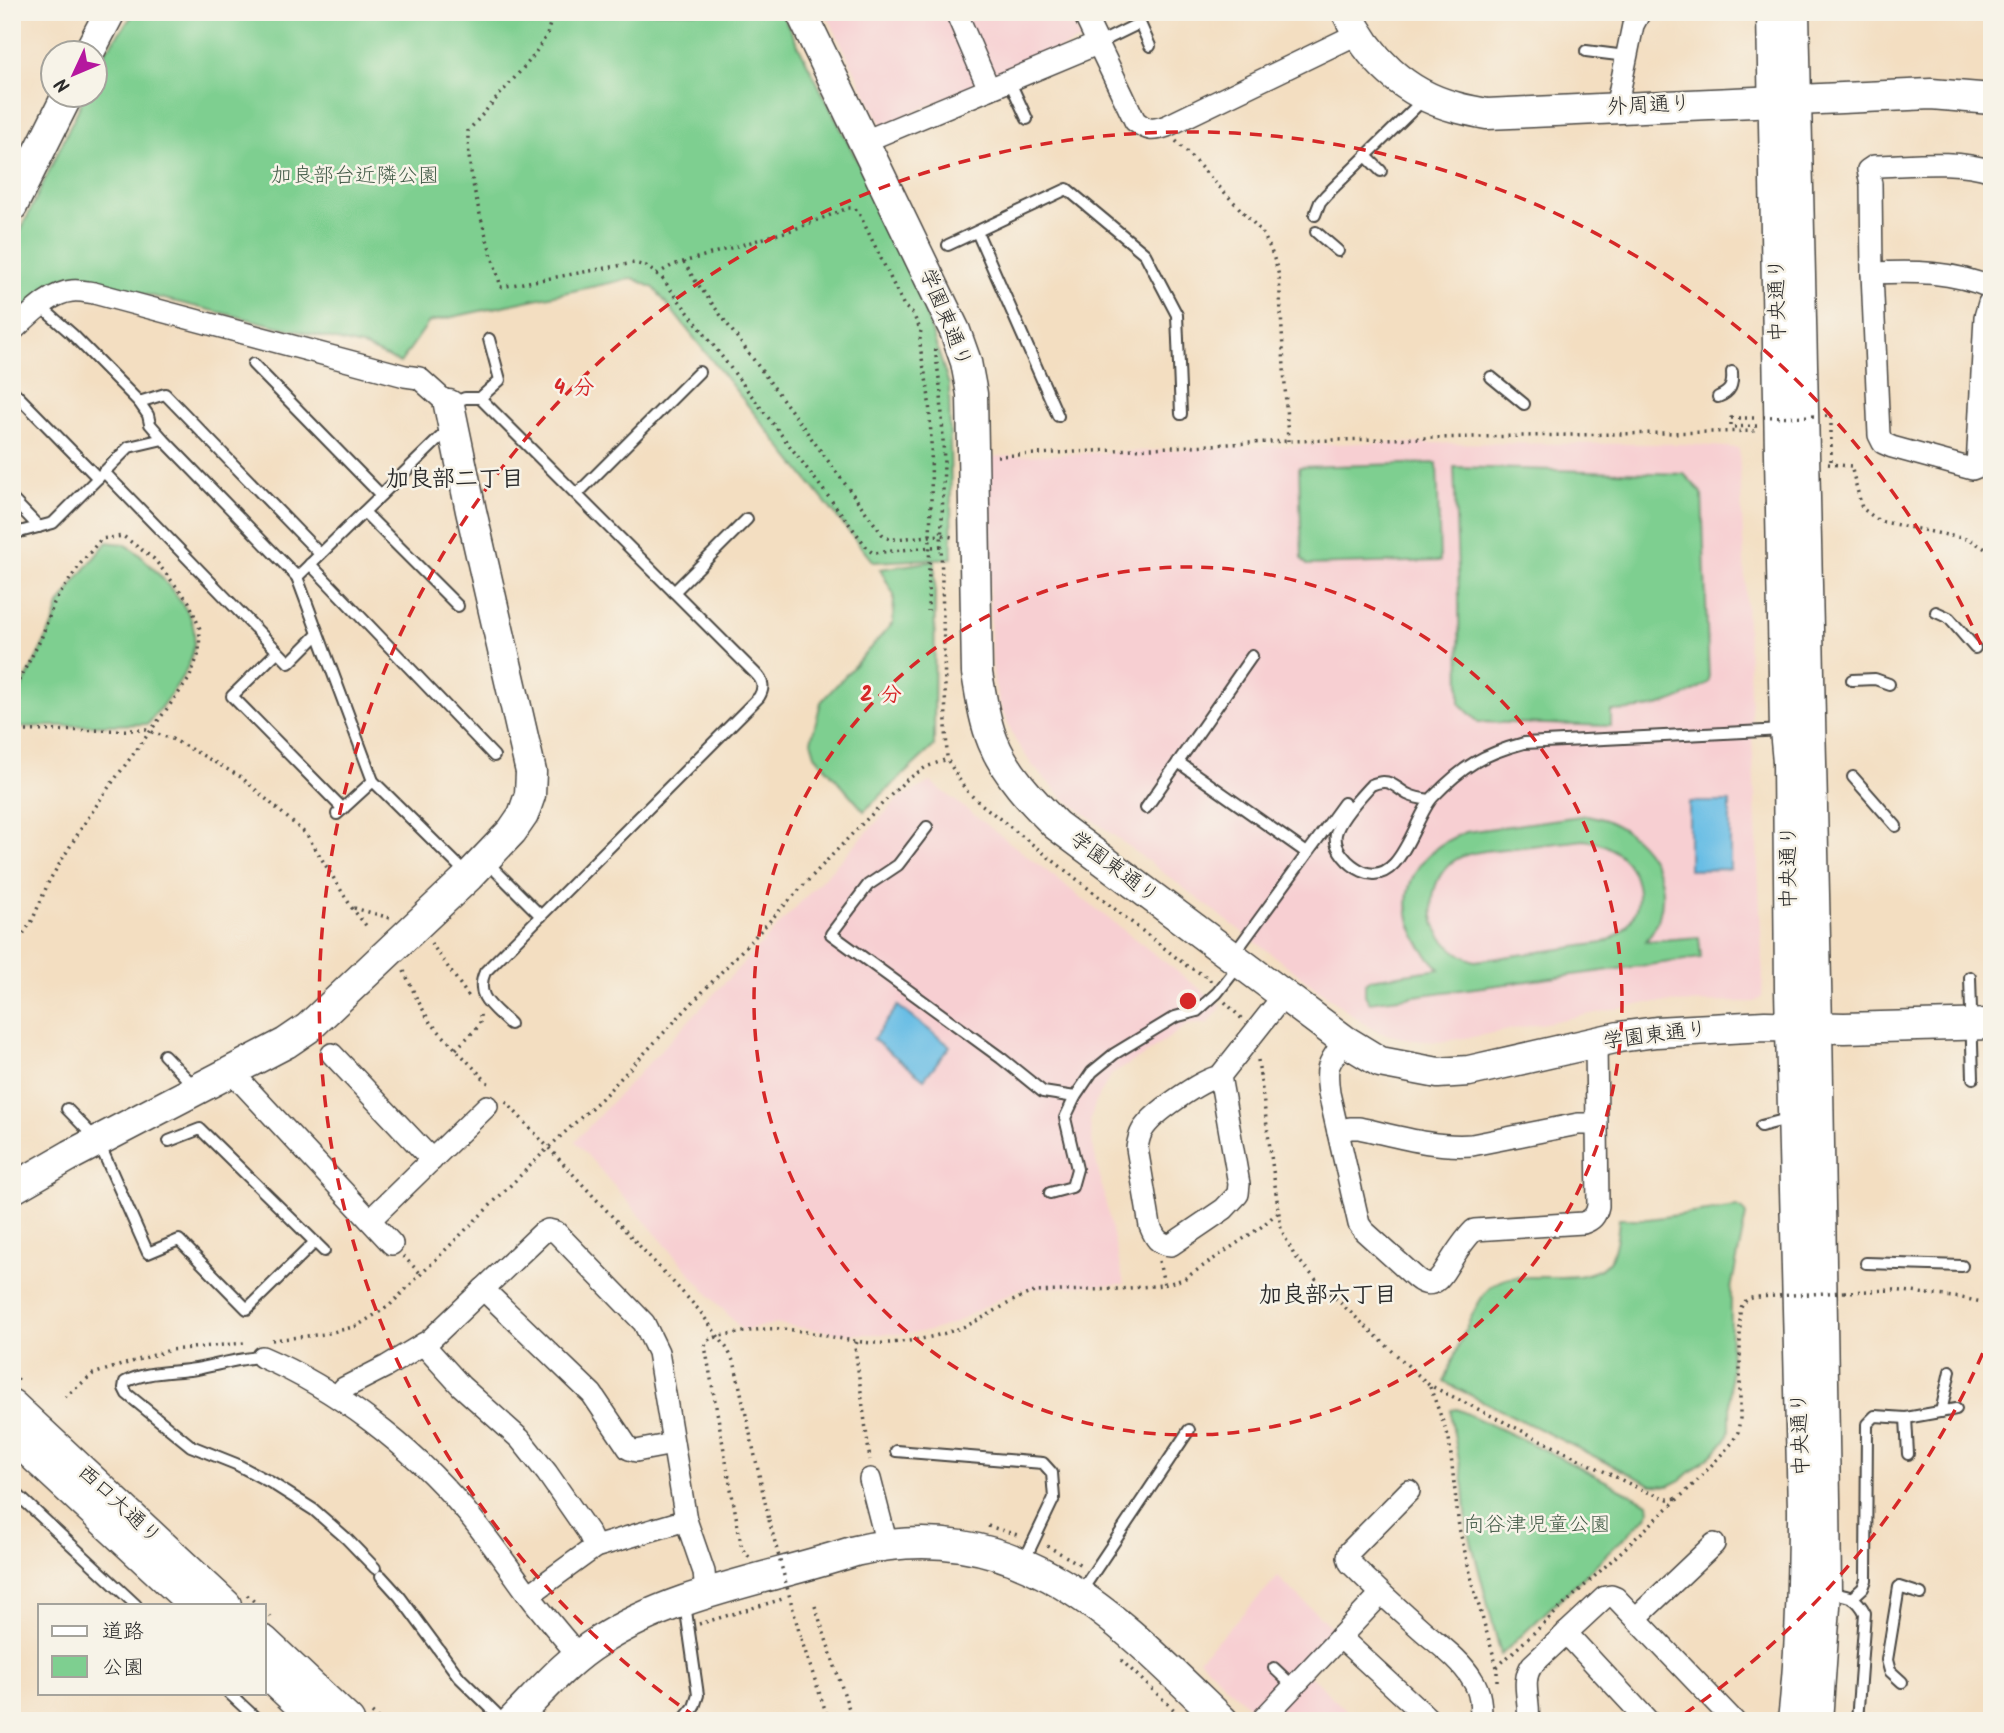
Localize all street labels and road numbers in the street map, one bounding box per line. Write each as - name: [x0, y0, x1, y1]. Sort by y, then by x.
- street label: 外周通り: [1606, 87, 1692, 125]
- street label: 中央通り: [1761, 258, 1795, 342]
- street label: 学園東通り: [910, 263, 980, 373]
- street label: 学園東通り: [1062, 823, 1166, 913]
- street label: 中央通り: [1773, 825, 1806, 909]
- street label: 学園東通り: [1601, 1013, 1709, 1059]
- street label: 中央通り: [1783, 1391, 1819, 1477]
- street label: 西口大通り: [69, 1457, 169, 1553]

